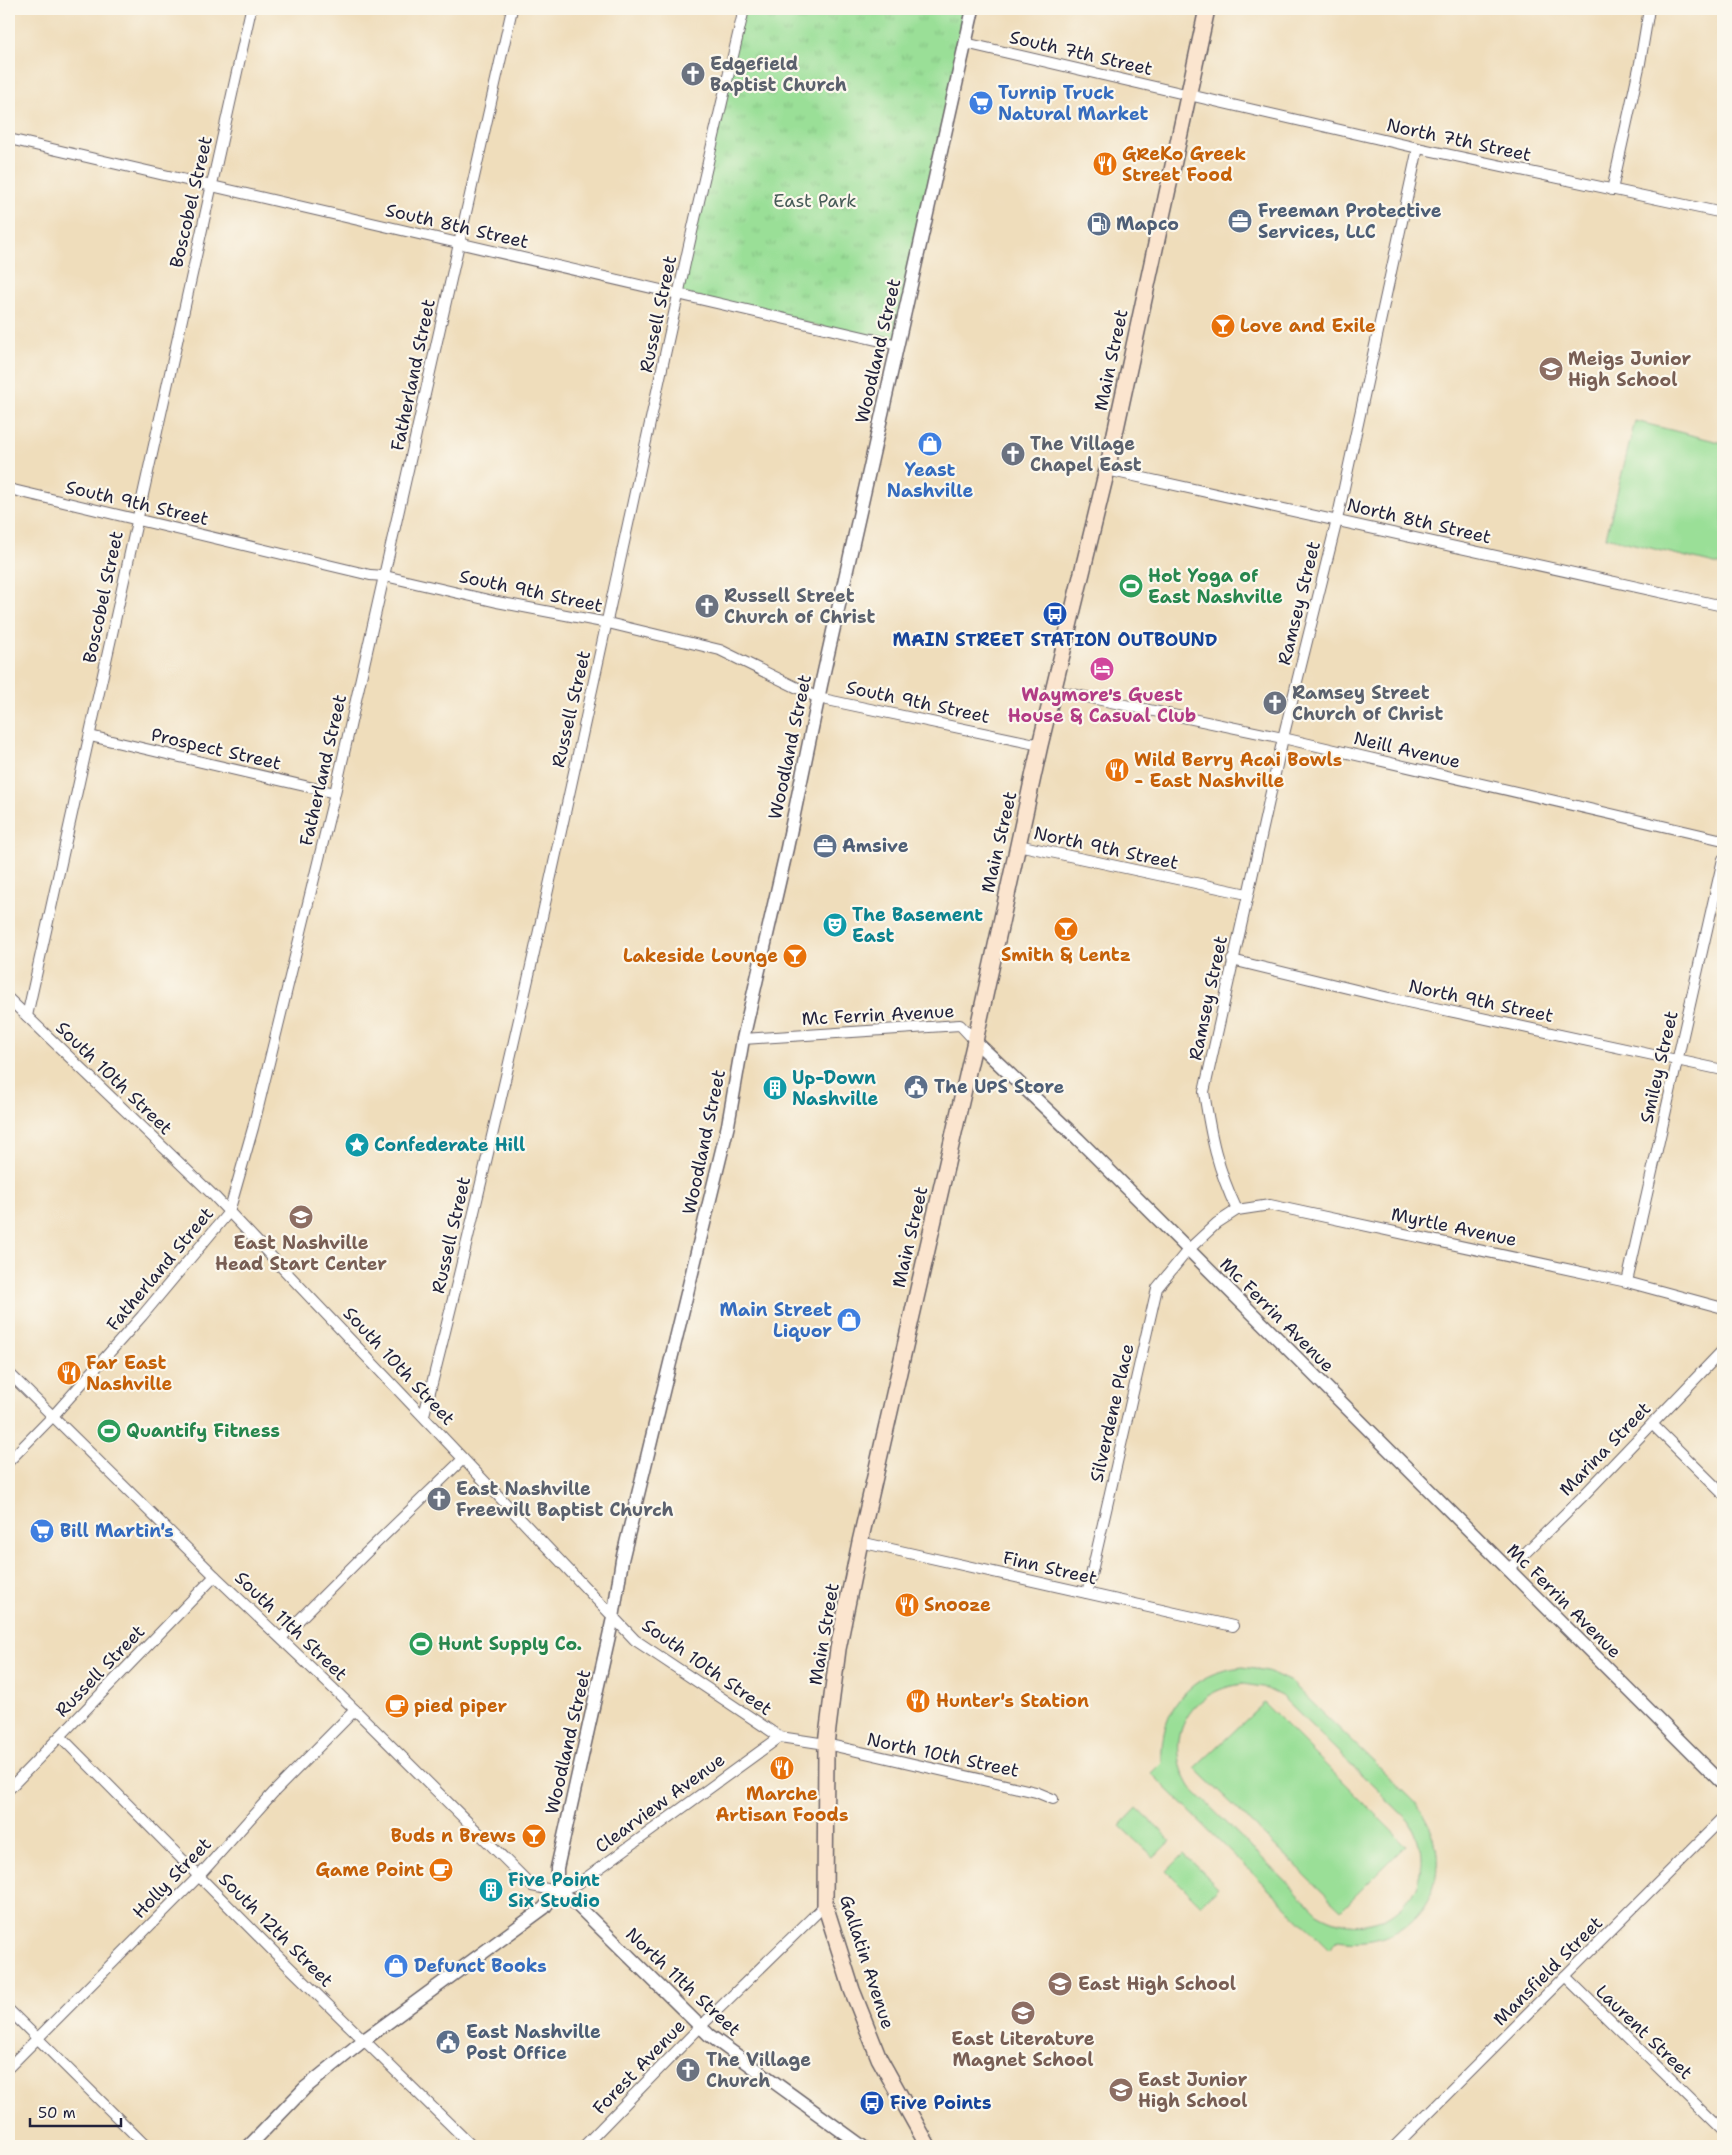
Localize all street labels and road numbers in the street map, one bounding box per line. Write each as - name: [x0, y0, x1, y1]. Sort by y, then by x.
- street label: South 7th Street: [1007, 25, 1155, 81]
- street label: North 7th Street: [1384, 113, 1534, 167]
- street label: Boscobel Street: [164, 134, 218, 270]
- street label: South 8th Street: [383, 198, 531, 254]
- street label: Russell Street: [634, 253, 682, 375]
- street label: Woodland Street: [850, 276, 906, 426]
- street label: Fatherland Street: [385, 297, 441, 453]
- street label: Main Street: [1089, 307, 1134, 413]
- street label: South 9th Street: [63, 475, 211, 531]
- street label: North 8th Street: [1345, 493, 1494, 549]
- street label: Boscobel Street: [77, 529, 129, 665]
- street label: Ramsey Street: [1272, 539, 1326, 667]
- street label: South 9th Street: [457, 564, 605, 618]
- street label: Russell Street: [546, 648, 596, 770]
- street label: Woodland Street: [763, 672, 817, 822]
- street label: South 9th Street: [844, 675, 992, 729]
- street label: Fatherland Street: [294, 692, 352, 848]
- street label: Prospect Street: [149, 722, 283, 776]
- street label: Neill Avenue: [1351, 726, 1463, 774]
- street label: Main Street: [976, 789, 1022, 895]
- street label: North 9th Street: [1031, 821, 1181, 875]
- street label: Ramsey Street: [1183, 933, 1233, 1062]
- street label: North 9th Street: [1406, 974, 1556, 1028]
- street label: Mc Ferrin Avenue: [801, 999, 955, 1031]
- street label: Smiley Street: [1634, 1008, 1684, 1126]
- street label: South 10th Street: [50, 1016, 178, 1140]
- street label: Woodland Street: [677, 1067, 731, 1217]
- street label: Russell Street: [426, 1174, 476, 1296]
- street label: Main Street: [887, 1184, 933, 1290]
- street label: Fatherland Street: [101, 1202, 219, 1336]
- street label: Myrtle Avenue: [1389, 1202, 1519, 1252]
- street label: Mc Ferrin Avenue: [1214, 1252, 1340, 1378]
- street label: South 10th Street: [338, 1302, 460, 1430]
- street label: Silverdene Place: [1084, 1341, 1140, 1485]
- street label: Marina Street: [1554, 1397, 1656, 1501]
- street label: Mc Ferrin Avenue: [1501, 1538, 1627, 1664]
- street label: Finn Street: [1001, 1546, 1100, 1590]
- street label: South 11th Street: [229, 1566, 353, 1686]
- street label: Main Street: [803, 1581, 845, 1687]
- street label: South 10th Street: [637, 1613, 777, 1721]
- street label: Russell Street: [50, 1620, 150, 1722]
- street label: Woodland Street: [540, 1667, 596, 1817]
- street label: North 10th Street: [865, 1727, 1021, 1783]
- street label: Clearview Avenue: [590, 1748, 730, 1858]
- street label: Holly Street: [127, 1832, 217, 1924]
- street label: South 12th Street: [214, 1868, 339, 1993]
- street label: Gallatin Avenue: [834, 1892, 900, 2032]
- street label: Mansfield Street: [1488, 1911, 1608, 2031]
- street label: North 11th Street: [620, 1922, 746, 2042]
- street label: Laurent Street: [1590, 1980, 1698, 2085]
- street label: Forest Avenue: [587, 2014, 691, 2120]

